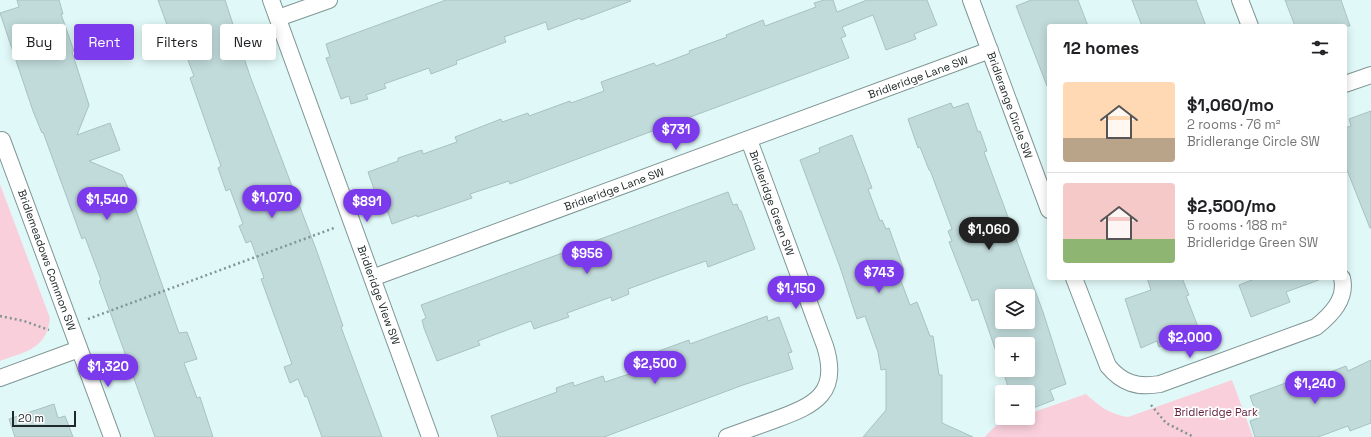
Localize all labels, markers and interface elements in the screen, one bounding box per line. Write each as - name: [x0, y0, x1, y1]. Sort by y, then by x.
- chip: Buy: [12, 24, 66, 60]
- chip: Rent: [74, 24, 134, 60]
- chip: Filters: [142, 24, 212, 60]
- chip: New: [220, 24, 276, 60]
- text: 12 homes: [1063, 37, 1139, 59]
- icon: filters: [1309, 37, 1331, 59]
- street label: Bridlerange Circle SW: [984, 50, 1036, 161]
- street label: Bridleridge Lane SW: [866, 52, 970, 102]
- text: $1,060/mo: [1187, 94, 1274, 116]
- icon: home: [1095, 98, 1143, 146]
- text: 2 rooms · 76 m²: [1187, 116, 1281, 133]
- pin: $731: [652, 117, 700, 151]
- text: $731: [662, 121, 690, 138]
- text: Bridlerange Circle SW: [1187, 133, 1320, 150]
- street label: Bridleridge Green SW: [746, 148, 798, 258]
- street label: Bridleridge Lane SW: [562, 164, 666, 214]
- pin: $1,070: [239, 185, 305, 219]
- street label: Bridlemeadows Common SW: [15, 187, 79, 333]
- pin: $1,540: [74, 187, 140, 221]
- text: $1,070: [251, 189, 293, 206]
- pin: $891: [343, 189, 391, 223]
- text: $1,540: [86, 191, 128, 208]
- text: $891: [352, 193, 382, 210]
- text: $2,500/mo: [1187, 195, 1276, 217]
- icon: home: [1095, 199, 1143, 247]
- pin: $1,060: [956, 217, 1022, 251]
- text: 5 rooms · 188 m²: [1187, 217, 1287, 234]
- text: $1,060: [968, 221, 1010, 238]
- text: Bridleridge Green SW: [1187, 234, 1318, 251]
- pin: $956: [563, 241, 611, 275]
- street label: Bridleridge View SW: [355, 244, 404, 347]
- text: $956: [571, 245, 603, 262]
- pin: $743: [855, 260, 903, 294]
- text: $743: [864, 264, 894, 281]
- pin: $1,150: [763, 276, 829, 310]
- text: $1,150: [776, 280, 816, 297]
- map controls: [995, 289, 1035, 425]
- button: layers: [995, 289, 1035, 329]
- pin: $2,000: [1157, 325, 1223, 359]
- text: $2,000: [1168, 329, 1212, 346]
- button: +: [995, 337, 1035, 377]
- pin: $2,500: [622, 351, 688, 385]
- pin: $1,320: [75, 354, 141, 388]
- text: $2,500: [633, 355, 677, 372]
- text: $1,320: [87, 358, 129, 375]
- pin: $1,240: [1282, 371, 1348, 405]
- text: $1,240: [1294, 375, 1336, 392]
- button: −: [995, 385, 1035, 425]
- park label: Bridleridge Park: [1174, 405, 1258, 419]
- scale bar: [12, 409, 76, 428]
- text: 20 m: [18, 411, 44, 425]

